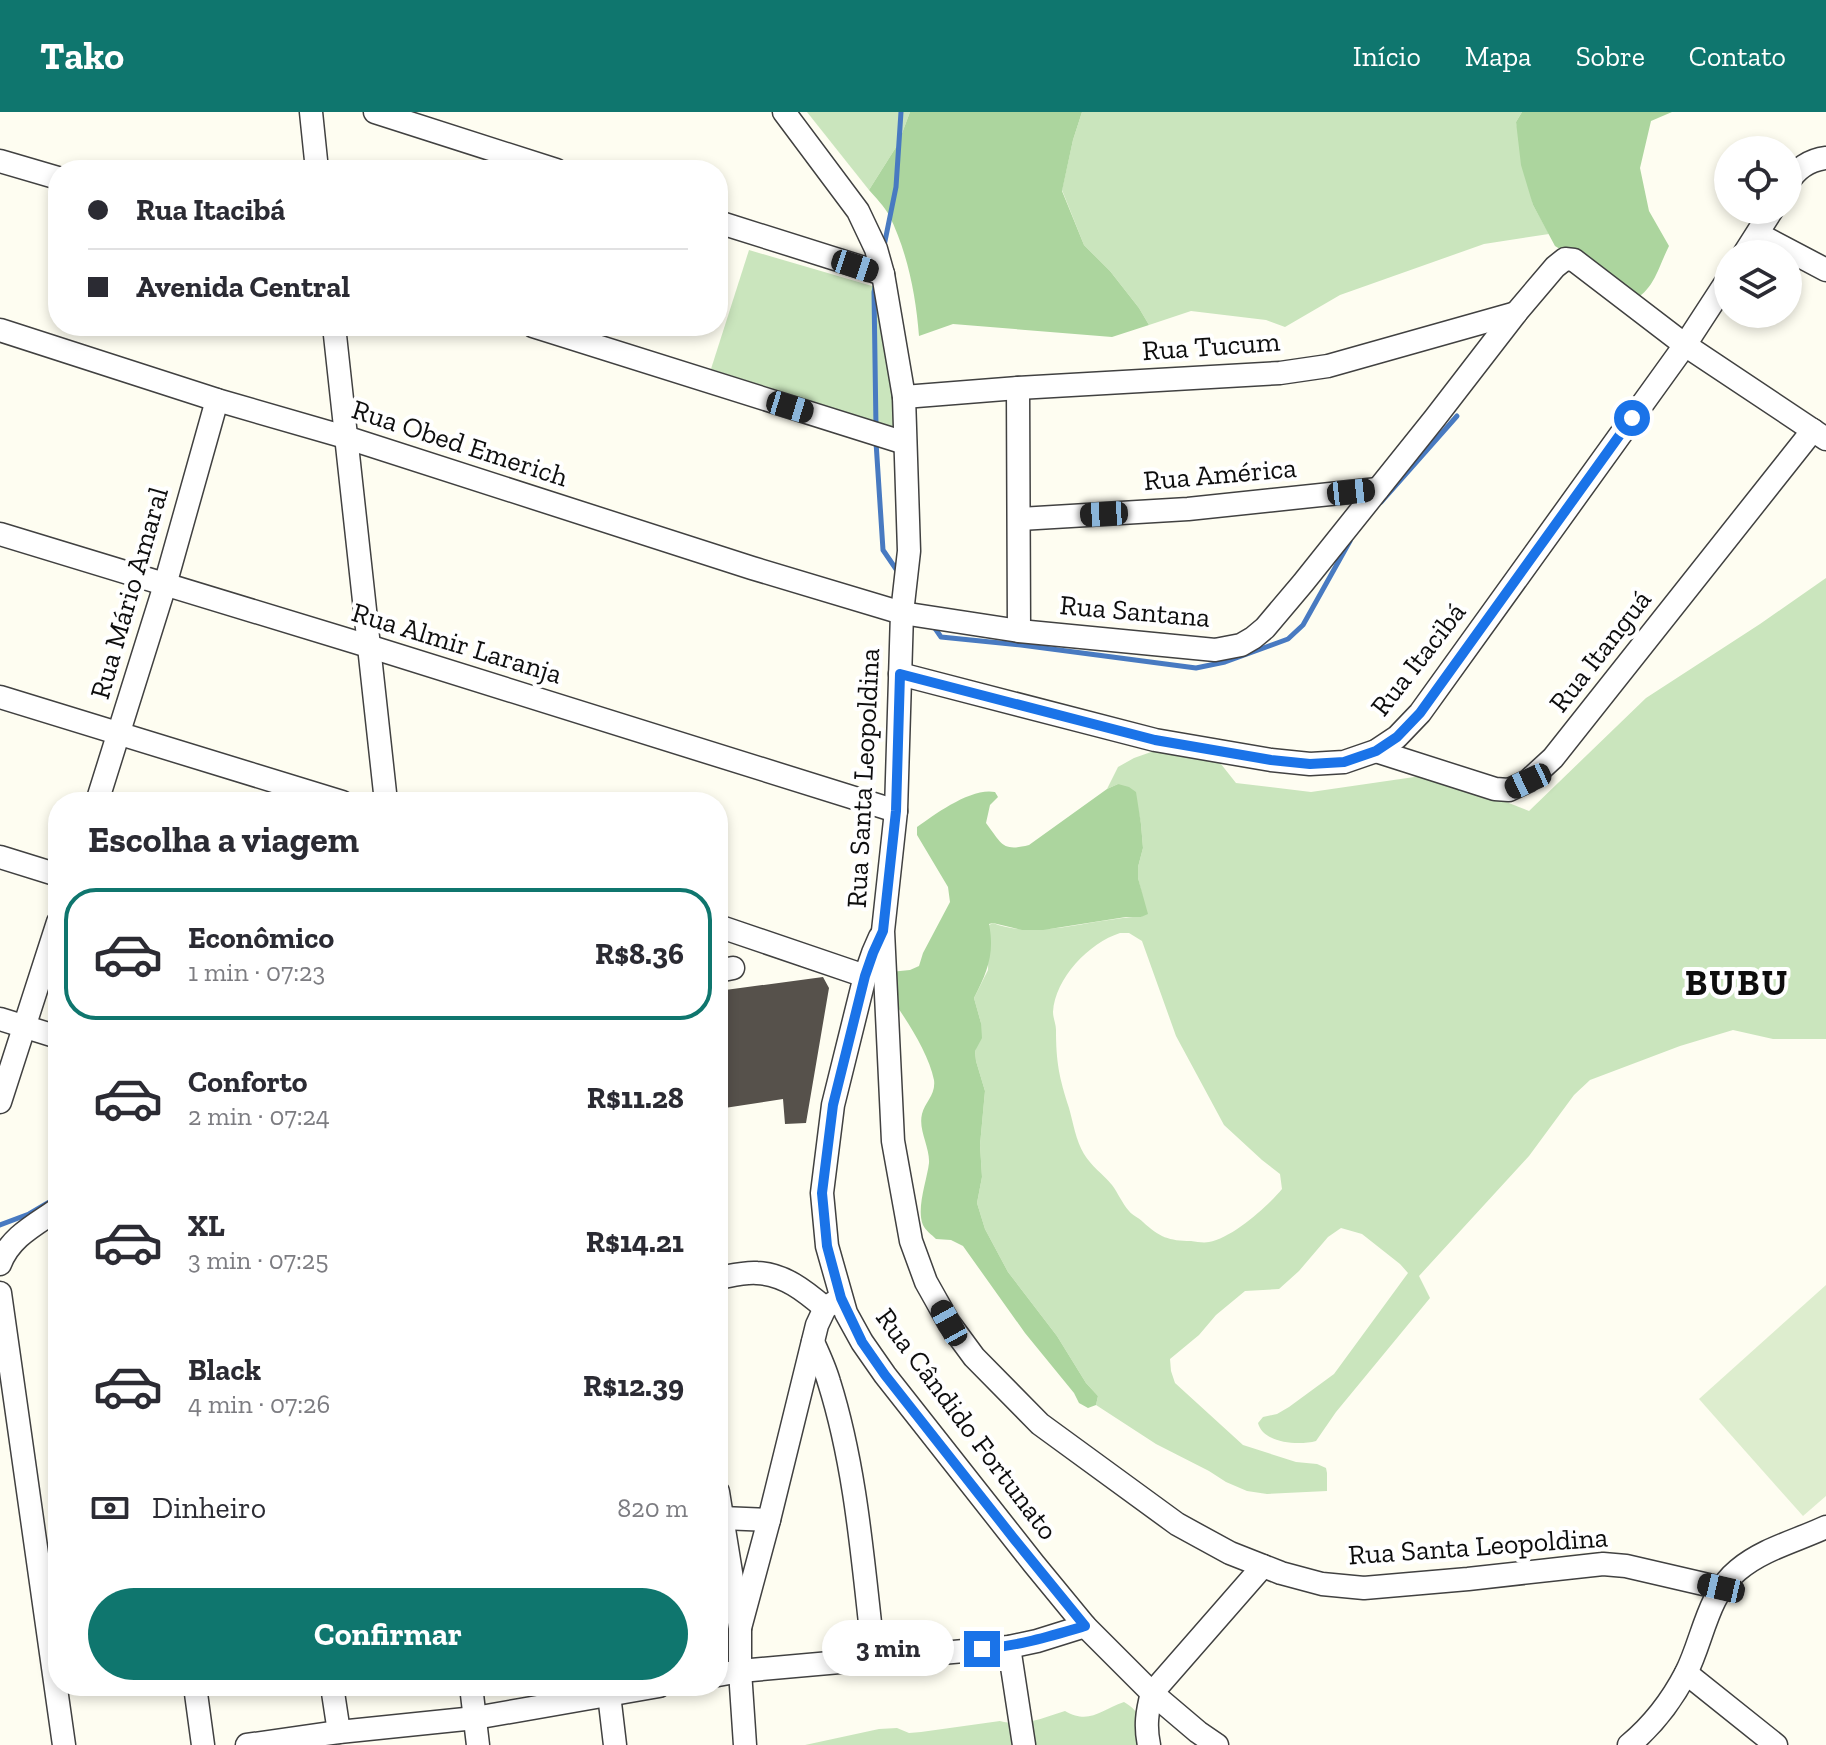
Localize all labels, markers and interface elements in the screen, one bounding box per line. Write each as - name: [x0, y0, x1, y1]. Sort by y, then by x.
- text: Tako: [40, 33, 124, 79]
- text: Início: [1353, 40, 1421, 73]
- text: Mapa: [1465, 40, 1532, 73]
- text: Sobre: [1576, 40, 1645, 73]
- text: Contato: [1689, 40, 1786, 73]
- map controls: [1714, 136, 1802, 328]
- button: locate: [1714, 136, 1802, 224]
- text: Rua Itacibá: [136, 192, 285, 228]
- button: layers: [1714, 240, 1802, 328]
- car: [828, 247, 882, 285]
- text: Avenida Central: [136, 269, 350, 305]
- street label: Rua Tucum: [1141, 325, 1281, 367]
- car: [764, 389, 816, 425]
- street label: Rua Obed Emerich: [348, 393, 572, 494]
- route start: [1614, 400, 1650, 436]
- street label: Rua América: [1142, 451, 1298, 497]
- car: [1326, 478, 1376, 506]
- street label: Rua Mário Amaral: [83, 483, 175, 703]
- car: [1079, 501, 1129, 527]
- street label: Rua Itanguá: [1542, 583, 1658, 719]
- street label: Rua Santana: [1058, 588, 1212, 634]
- street label: Rua Almir Laranja: [348, 595, 567, 691]
- street label: Rua Itacibá: [1364, 595, 1473, 722]
- street label: Rua Santa Leopoldina: [840, 647, 886, 909]
- car: [1501, 760, 1555, 802]
- text: Escolha a viagem: [88, 818, 359, 861]
- icon: car: [92, 918, 164, 990]
- text: Econômico: [188, 920, 334, 956]
- text: R$8.36: [595, 936, 684, 972]
- text: 1 min · 07:23: [188, 956, 325, 988]
- district label: BUBU: [1685, 961, 1789, 1004]
- icon: car: [92, 1062, 164, 1134]
- text: Conforto: [188, 1064, 307, 1100]
- text: R$11.28: [587, 1080, 684, 1116]
- text: 2 min · 07:24: [188, 1100, 330, 1132]
- icon: car: [92, 1206, 164, 1278]
- text: XL: [188, 1208, 225, 1244]
- text: R$14.21: [586, 1224, 684, 1260]
- text: 3 min · 07:25: [188, 1244, 328, 1276]
- car: [927, 1296, 971, 1350]
- street label: Rua Cândido Fortunato: [869, 1302, 1065, 1546]
- icon: car: [92, 1350, 164, 1422]
- text: Black: [188, 1352, 261, 1388]
- text: R$12.39: [583, 1368, 684, 1404]
- text: 4 min · 07:26: [188, 1388, 330, 1420]
- icon: cash: [88, 1486, 132, 1530]
- text: Dinheiro: [152, 1490, 266, 1526]
- text: 820 m: [617, 1492, 688, 1524]
- street label: Rua Santa Leopoldina: [1347, 1520, 1610, 1572]
- car: [1695, 1571, 1747, 1605]
- button: Confirmar: [88, 1588, 688, 1680]
- callout: 3 min: [822, 1621, 954, 1677]
- route end: [964, 1631, 1000, 1667]
- text: 3 min: [856, 1632, 920, 1664]

